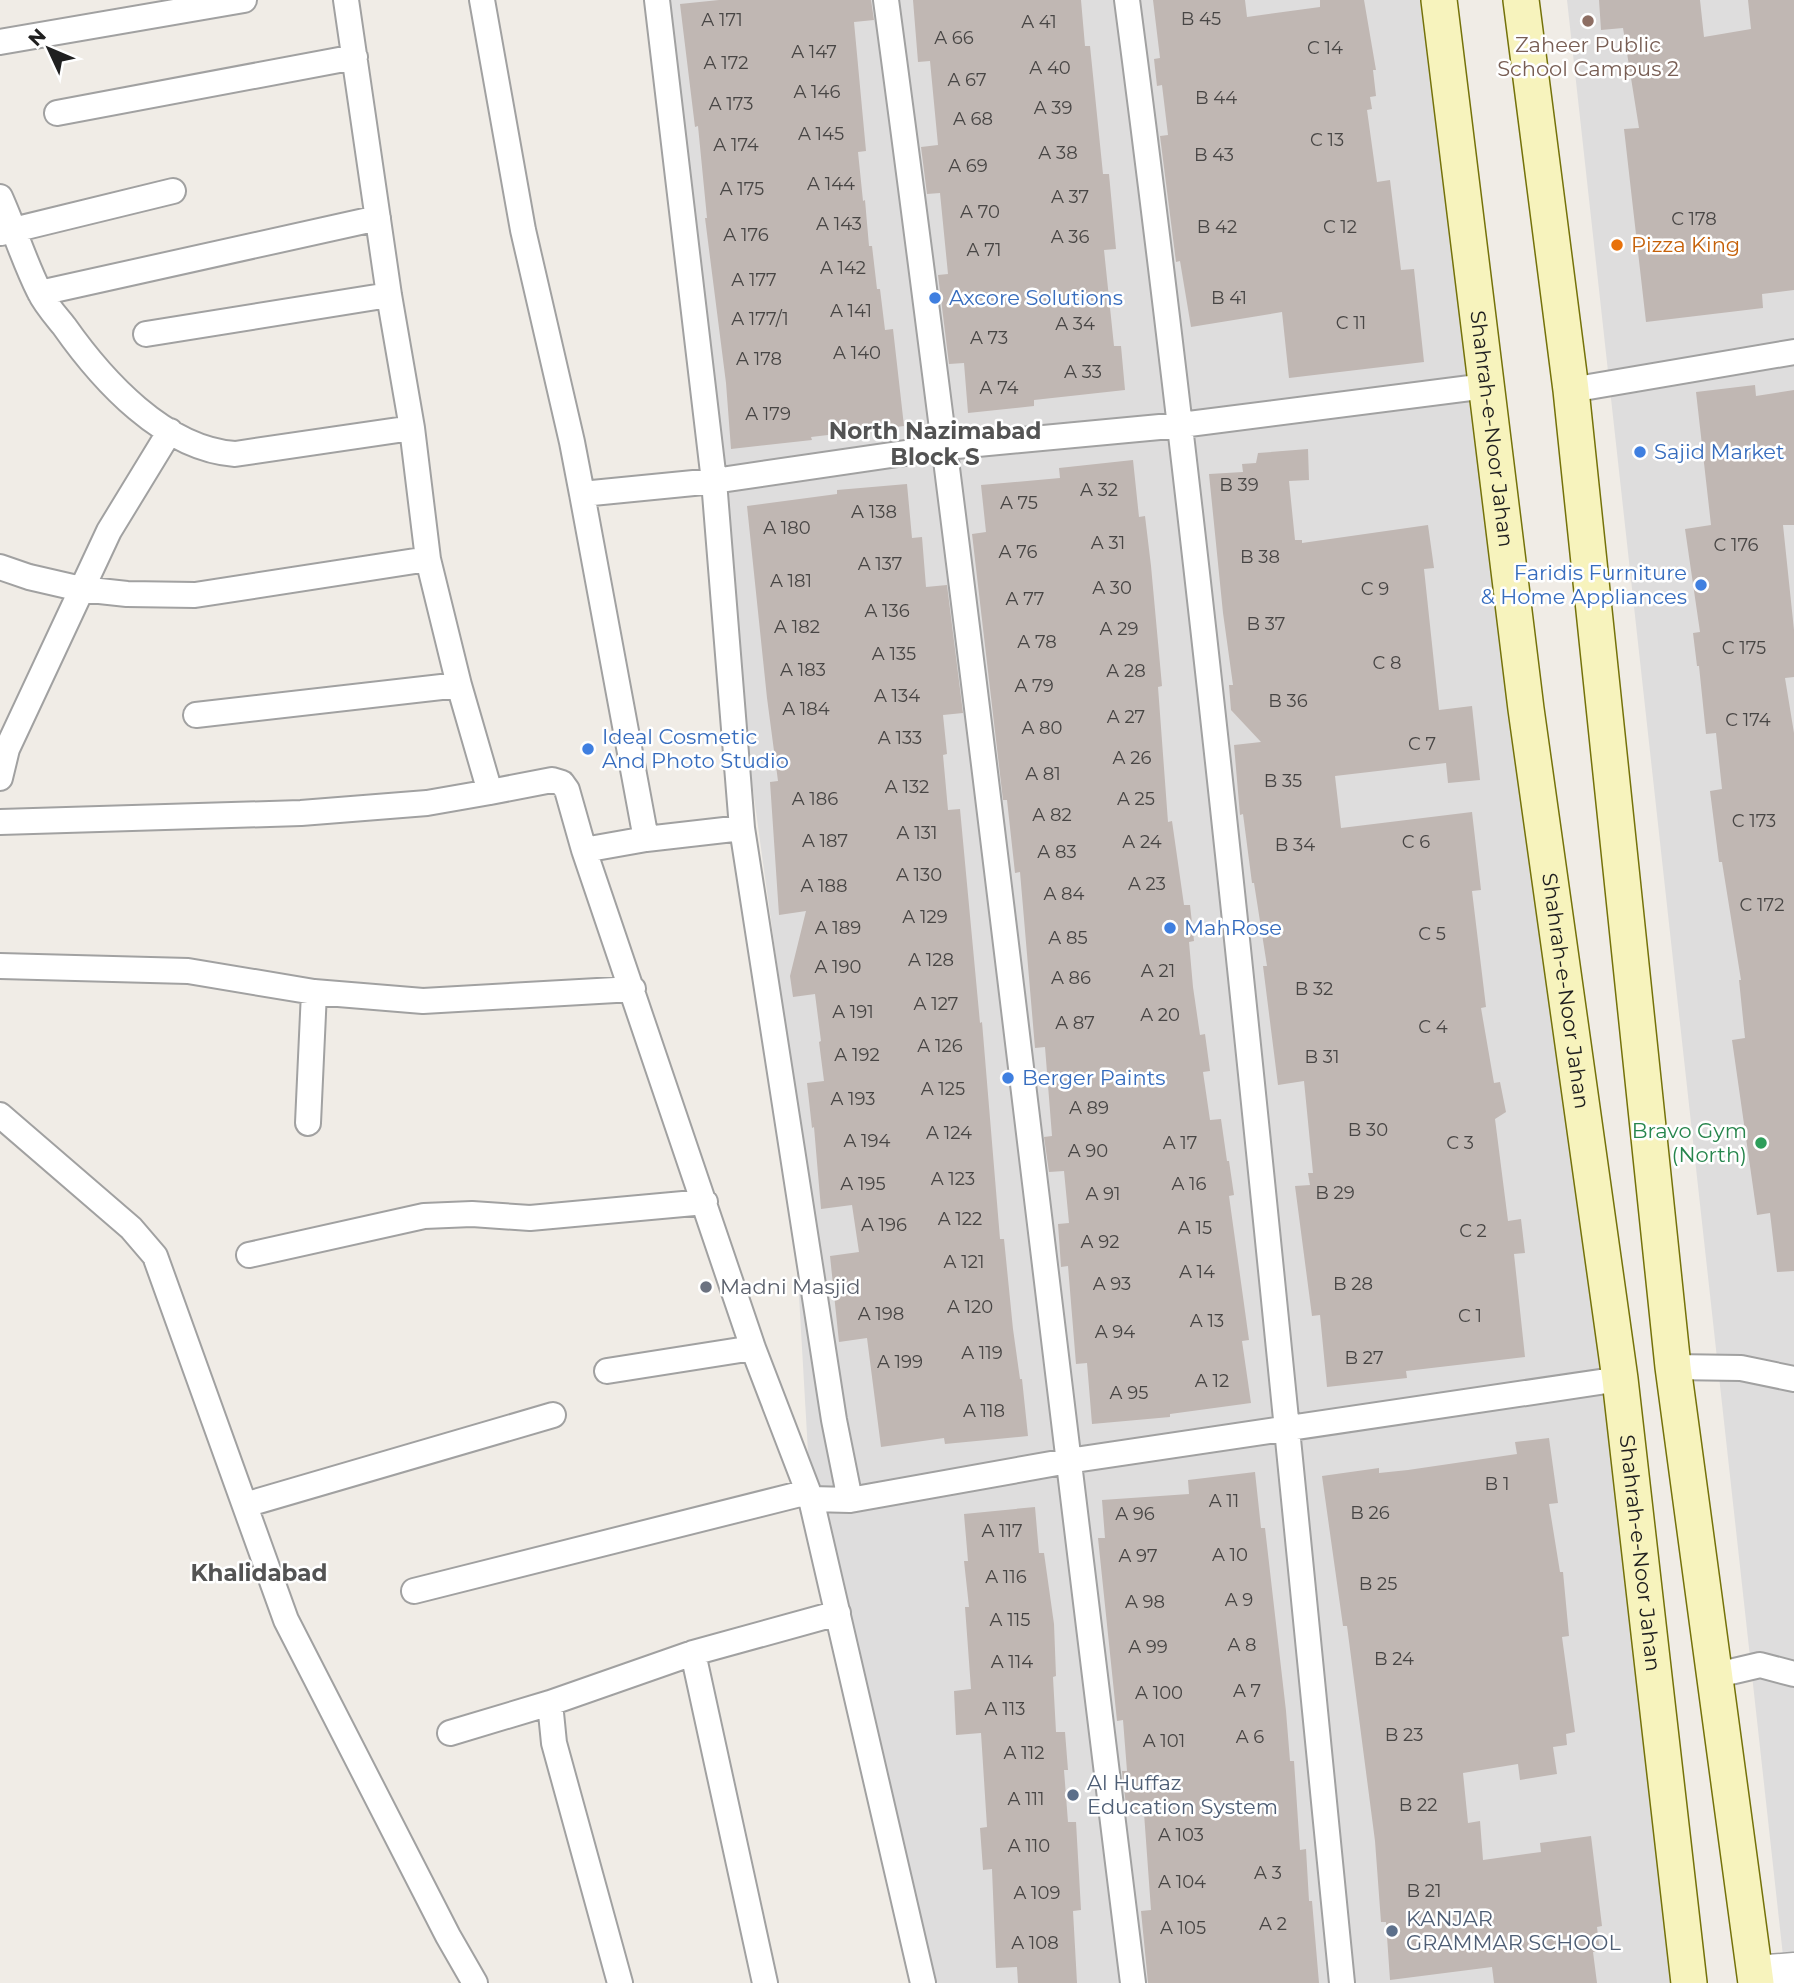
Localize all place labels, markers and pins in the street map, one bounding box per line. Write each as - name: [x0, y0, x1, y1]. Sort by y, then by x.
- marker: Zaheer Public School Campus 2: [1580, 13, 1596, 29]
- place label: Zaheer Public School Campus 2: [1497, 32, 1679, 81]
- place label: Pizza King: [1631, 232, 1740, 257]
- marker: Pizza King: [1609, 237, 1625, 253]
- place label: Axcore Solutions: [949, 285, 1123, 310]
- marker: Axcore Solutions: [927, 290, 943, 306]
- place label: Sajid Market: [1654, 439, 1784, 464]
- marker: Sajid Market: [1632, 444, 1648, 460]
- place label: Faridis Furniture & Home Appliances: [1481, 560, 1687, 609]
- marker: Faridis Furniture & Home Appliances: [1693, 577, 1709, 593]
- place label: Ideal Cosmetic And Photo Studio: [602, 724, 789, 773]
- marker: Ideal Cosmetic And Photo Studio: [580, 741, 596, 757]
- place label: MahRose: [1184, 915, 1282, 940]
- marker: MahRose: [1162, 920, 1178, 936]
- place label: Berger Paints: [1022, 1065, 1165, 1090]
- marker: Berger Paints: [1000, 1070, 1016, 1086]
- place label: Bravo Gym (North): [1632, 1118, 1747, 1167]
- marker: Bravo Gym (North): [1753, 1135, 1769, 1151]
- place label: Madni Masjid: [720, 1274, 860, 1299]
- marker: Madni Masjid: [698, 1279, 714, 1295]
- place label: Al Huffaz Education System: [1087, 1770, 1278, 1819]
- marker: Al Huffaz Education System: [1065, 1787, 1081, 1803]
- place label: KANJAR GRAMMAR SCHOOL: [1406, 1906, 1621, 1955]
- marker: KANJAR GRAMMAR SCHOOL: [1384, 1923, 1400, 1939]

